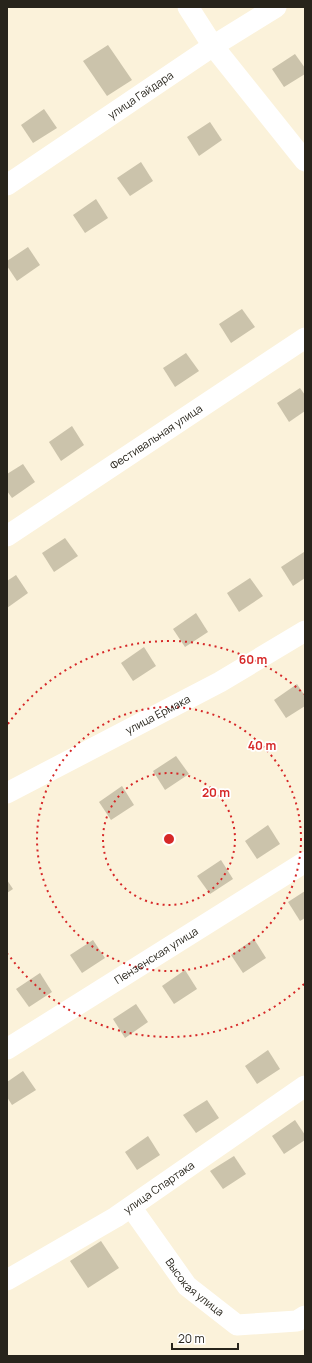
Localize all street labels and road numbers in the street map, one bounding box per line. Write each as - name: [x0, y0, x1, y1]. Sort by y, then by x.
- street label: улица Гайдара: [104, 67, 176, 122]
- street label: Фестивальная улица: [107, 400, 205, 473]
- street label: улица Ермака: [122, 691, 193, 737]
- street label: Пензенская улица: [111, 923, 201, 987]
- street label: улица Спартака: [120, 1157, 197, 1217]
- street label: Высокая улица: [162, 1255, 227, 1319]

